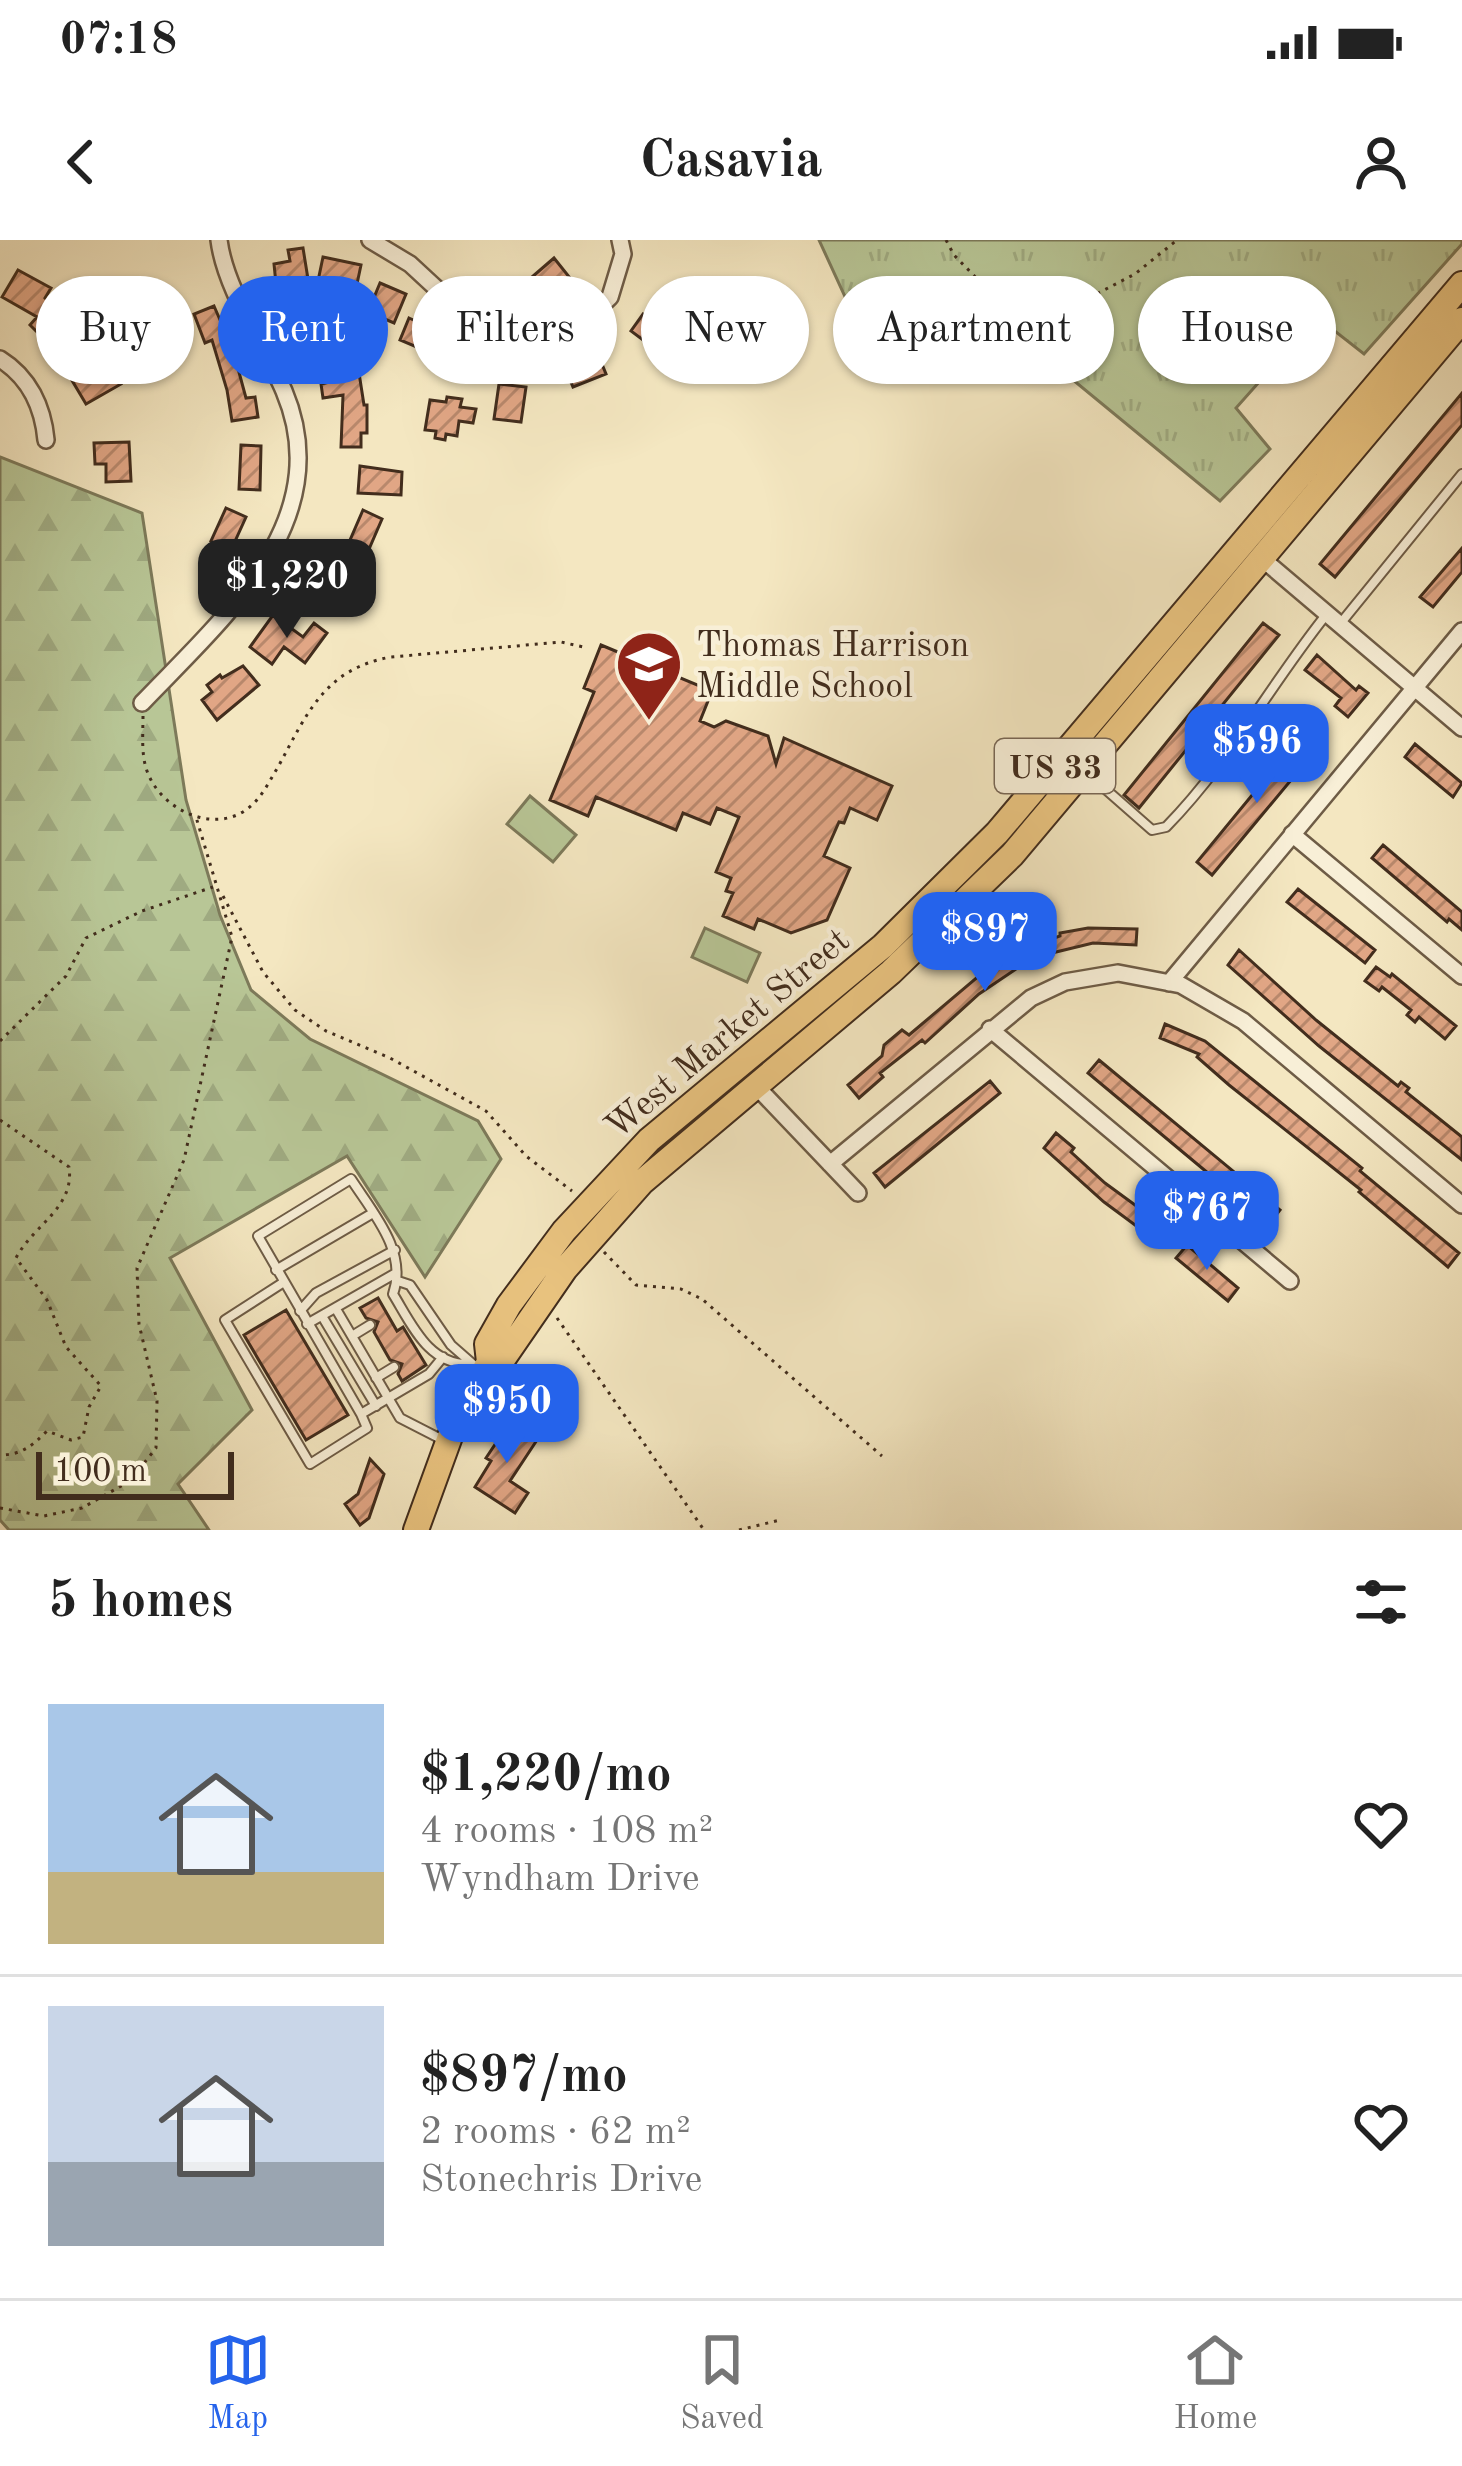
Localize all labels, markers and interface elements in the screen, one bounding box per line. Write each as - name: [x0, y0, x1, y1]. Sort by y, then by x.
- text: 07:18: [60, 19, 177, 64]
- icon: back: [48, 129, 114, 195]
- icon: person: [1348, 129, 1414, 195]
- text: Casavia: [639, 135, 823, 189]
- chip: Buy: [36, 276, 194, 384]
- chip: Rent: [218, 276, 388, 384]
- chip: Filters: [412, 276, 617, 384]
- chip: New: [641, 276, 809, 384]
- chip: Apartment: [833, 276, 1114, 384]
- chip: House: [1138, 276, 1336, 384]
- pin: $1,220: [189, 539, 385, 641]
- text: $1,220: [225, 558, 349, 597]
- school or university icon: Thomas Harrison Middle School: [614, 629, 684, 723]
- place label: Thomas Harrison Middle School: [696, 629, 970, 706]
- pin: $596: [1186, 704, 1328, 806]
- text: $596: [1212, 723, 1302, 762]
- road number: US 33: [995, 739, 1115, 793]
- pin: $897: [914, 892, 1056, 994]
- text: $897: [940, 911, 1030, 950]
- street label: West Market Street: [600, 923, 857, 1147]
- pin: $767: [1136, 1171, 1278, 1273]
- text: $767: [1162, 1190, 1252, 1229]
- pin: $950: [436, 1364, 578, 1466]
- text: $950: [462, 1383, 552, 1422]
- scale bar: [36, 1446, 234, 1499]
- text: 100 m: [54, 1456, 147, 1489]
- icon: filters: [1348, 1569, 1414, 1635]
- text: 5 homes: [48, 1577, 233, 1628]
- text: $1,220/mo: [420, 1751, 672, 1802]
- icon: home: [144, 1752, 288, 1896]
- icon: heart: [1348, 1791, 1414, 1857]
- text: 4 rooms · 108 m²: [420, 1812, 713, 1851]
- text: Wyndham Drive: [420, 1860, 700, 1899]
- text: $897/mo: [420, 2052, 628, 2103]
- icon: home: [144, 2054, 288, 2198]
- icon: heart: [1348, 2093, 1414, 2159]
- text: 2 rooms · 62 m²: [420, 2113, 691, 2152]
- text: Stonechris Drive: [420, 2161, 702, 2200]
- tab: Map: [205, 2327, 271, 2440]
- tab: Saved: [680, 2327, 764, 2440]
- tab: Home: [1174, 2327, 1257, 2440]

